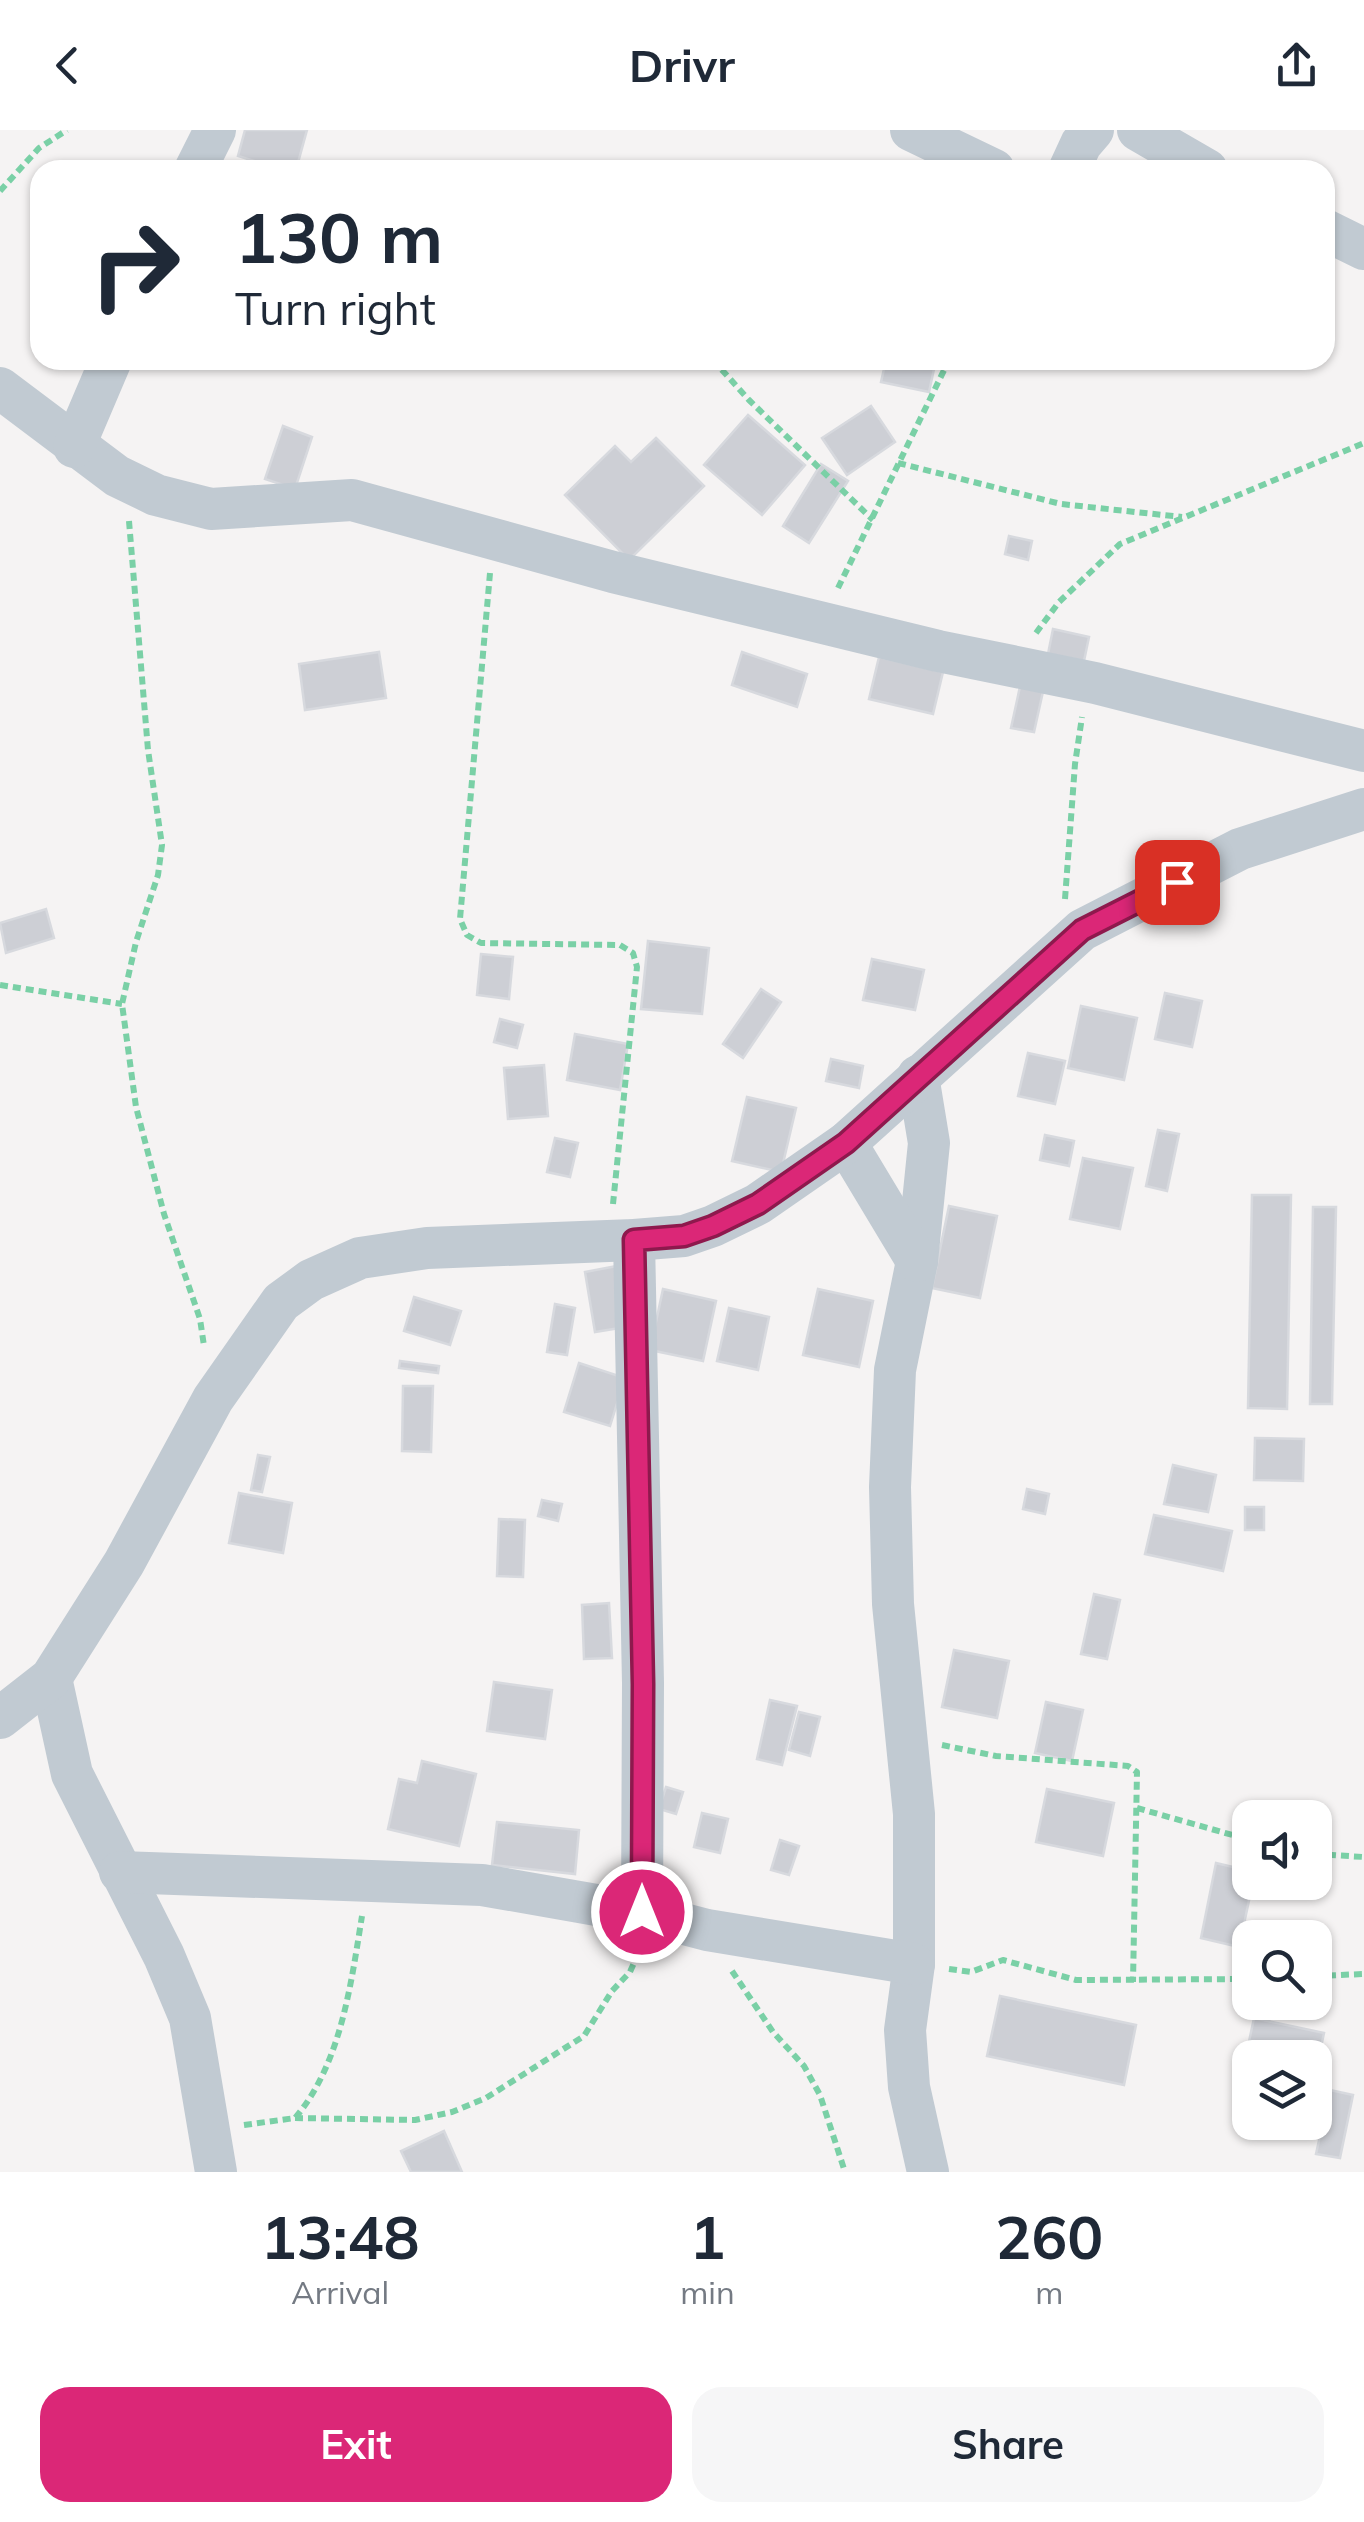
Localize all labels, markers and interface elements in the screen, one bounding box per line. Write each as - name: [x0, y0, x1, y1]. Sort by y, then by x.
- text: Drivr: [629, 37, 735, 93]
- icon: back: [40, 38, 95, 93]
- icon: share: [1269, 38, 1324, 93]
- text: 130 m: [235, 193, 443, 281]
- icon: right: [70, 200, 200, 330]
- text: Turn right: [235, 280, 436, 336]
- pin: [1135, 840, 1220, 925]
- icon: arrive: [1150, 855, 1205, 910]
- map controls: [1232, 1800, 1332, 2140]
- button: sound: [1232, 1800, 1332, 1900]
- position arrow: [590, 1860, 694, 1964]
- button: search: [1232, 1920, 1332, 2020]
- button: layers: [1232, 2040, 1332, 2140]
- text: 13:48: [261, 2199, 420, 2274]
- text: 1: [689, 2199, 725, 2274]
- text: 260: [995, 2199, 1103, 2274]
- text: Arrival: [291, 2272, 389, 2312]
- text: min: [680, 2272, 735, 2312]
- text: m: [1035, 2272, 1063, 2312]
- button: Exit: [40, 2387, 672, 2502]
- button: Share: [692, 2387, 1324, 2502]

